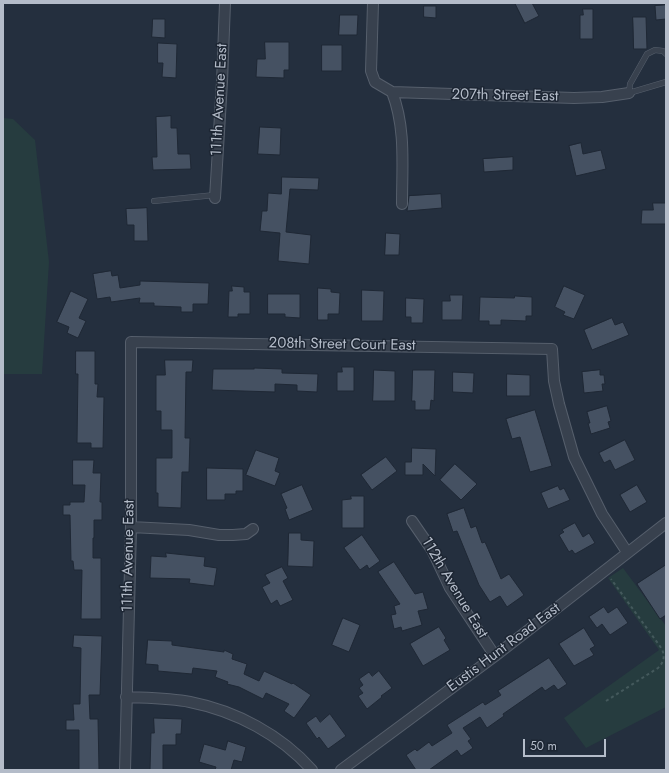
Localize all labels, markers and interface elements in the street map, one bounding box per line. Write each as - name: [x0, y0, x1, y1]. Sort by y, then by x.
- street label: 111th Avenue East: [208, 43, 232, 157]
- street label: 207th Street East: [451, 86, 559, 106]
- street label: 208th Street Court East: [269, 335, 415, 355]
- street label: 111th Avenue East: [119, 500, 139, 612]
- street label: 112th Avenue East: [417, 534, 491, 642]
- street label: Eustis Hunt Road East: [444, 600, 564, 696]
- scale bar: [525, 731, 608, 757]
- text: 50 m: [530, 737, 557, 755]

